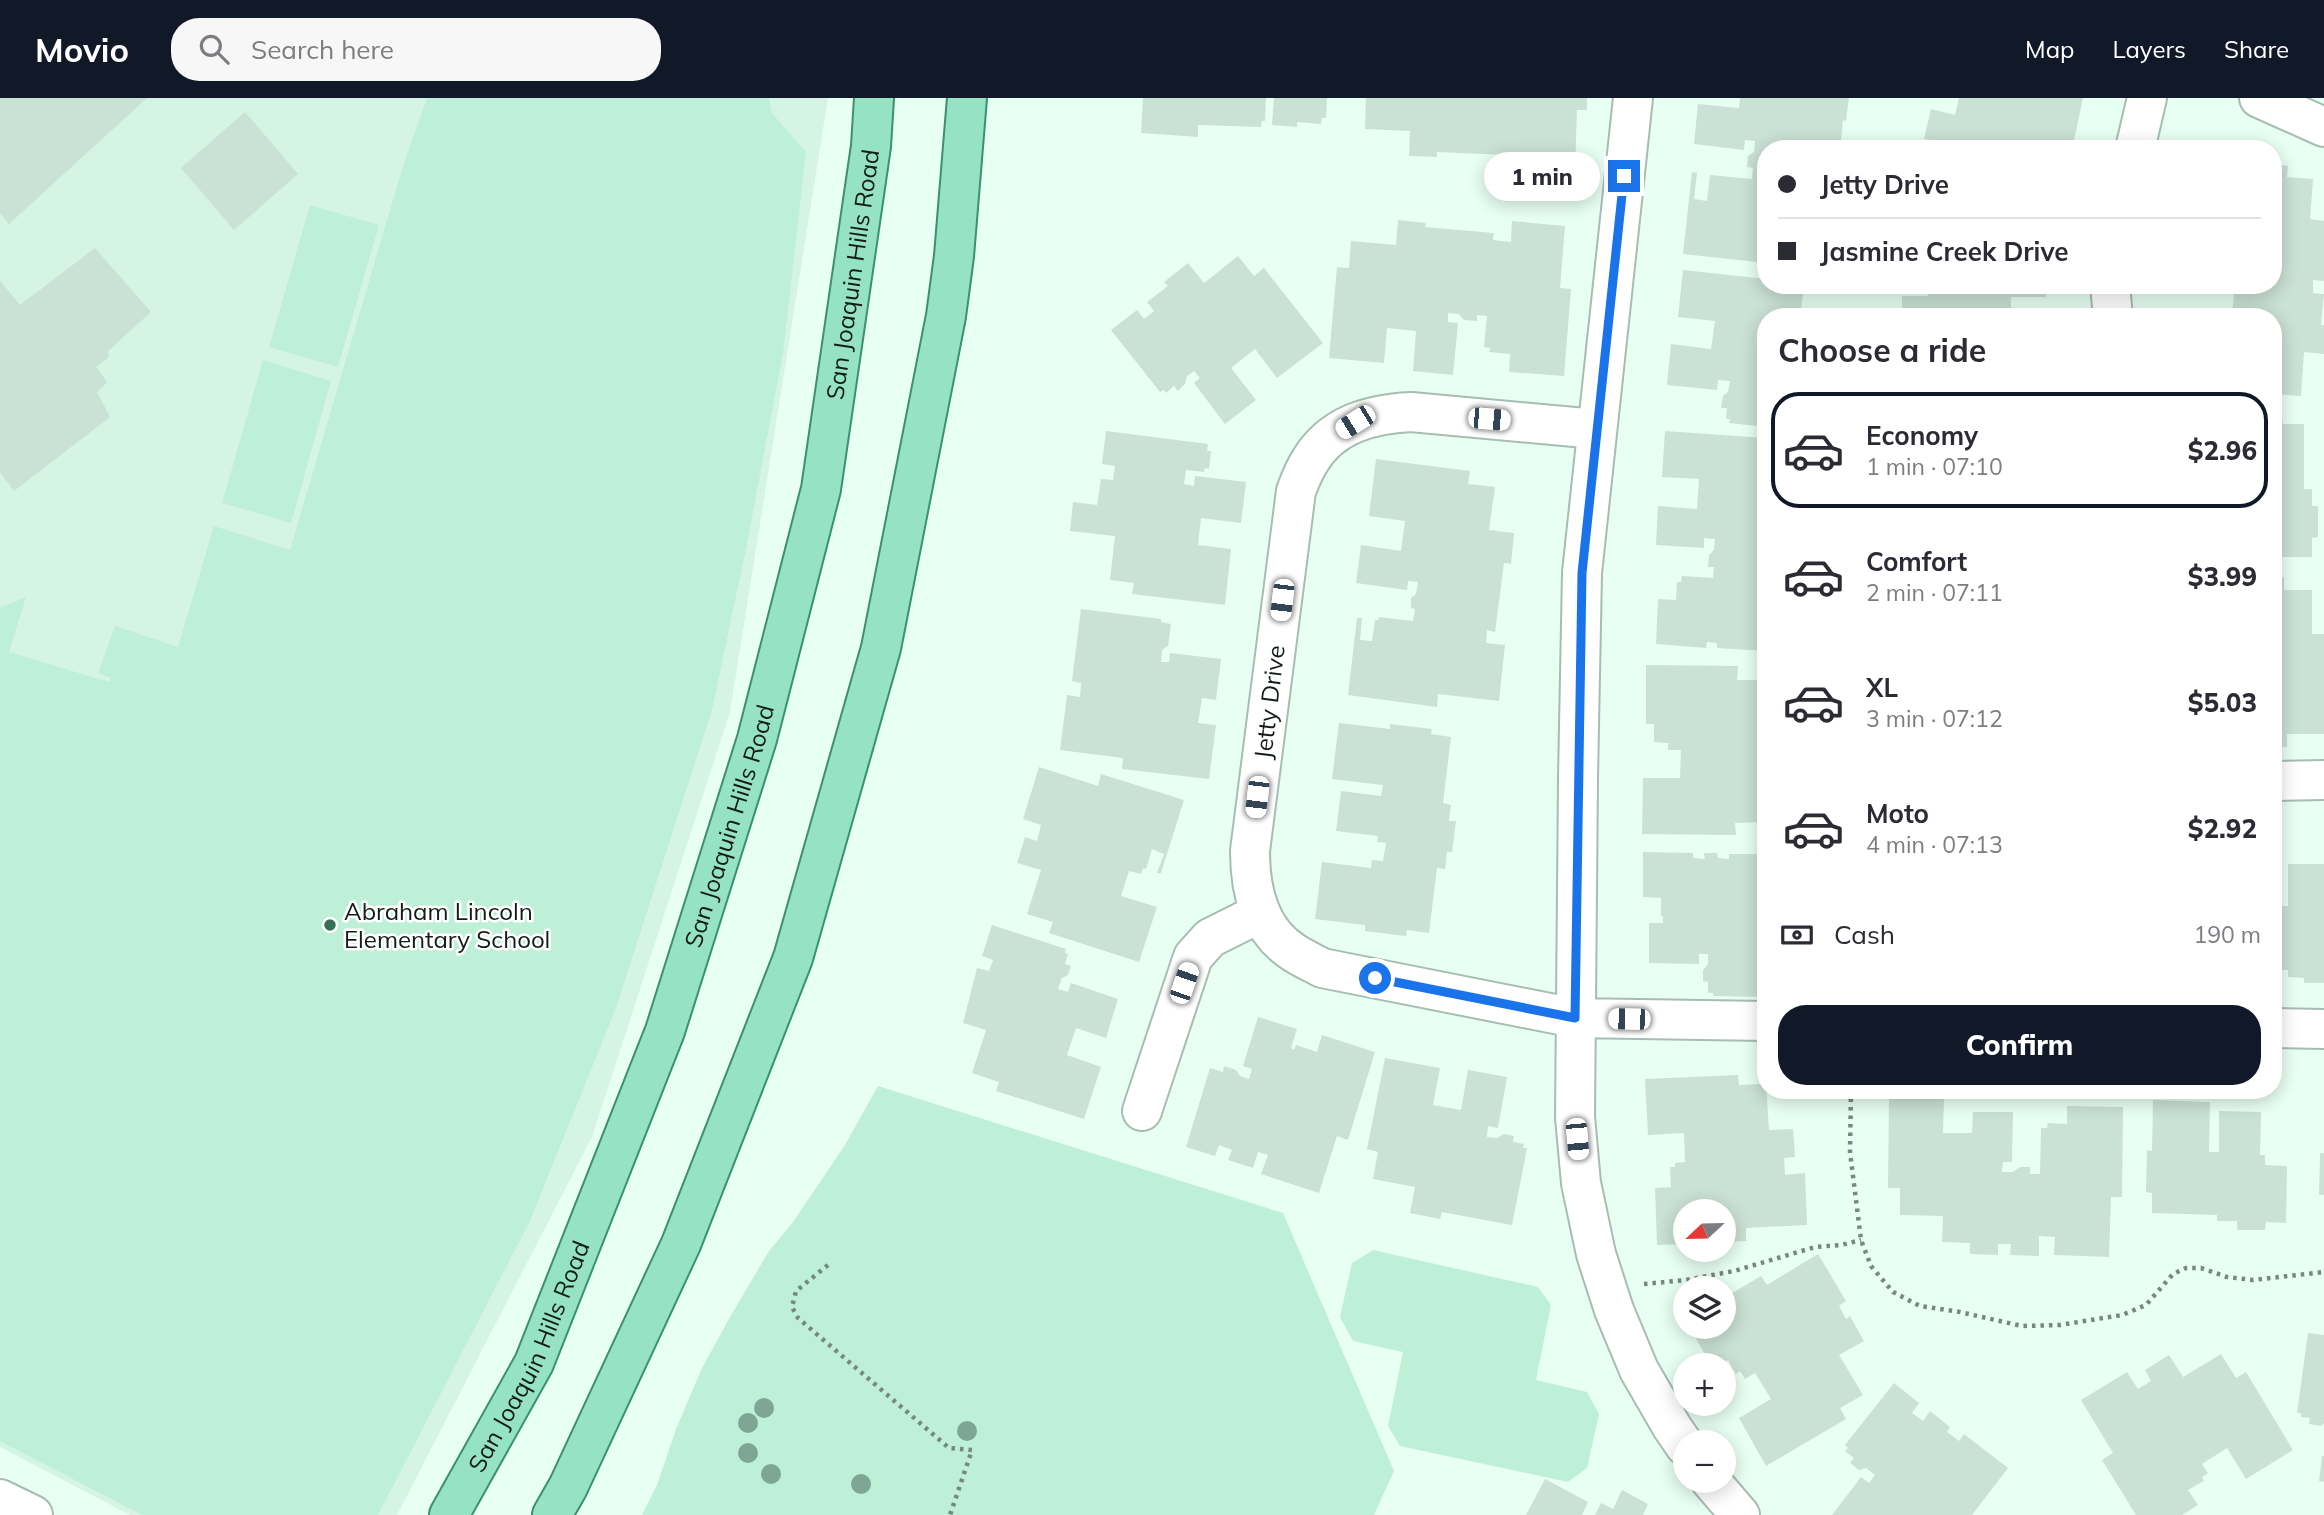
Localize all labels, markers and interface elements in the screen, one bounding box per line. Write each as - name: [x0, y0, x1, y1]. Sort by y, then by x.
- search box: [171, 18, 661, 81]
- text: Movio: [35, 29, 129, 70]
- icon: search: [195, 30, 233, 68]
- text: Search here: [251, 33, 394, 66]
- text: Map: [2025, 34, 2074, 64]
- text: Layers: [2112, 34, 2186, 64]
- text: Share: [2224, 34, 2289, 64]
- street label: San Joaquin Hills Road: [819, 147, 885, 402]
- callout: 1 min: [1484, 152, 1600, 200]
- route end: [1608, 160, 1640, 192]
- text: 1 min: [1511, 162, 1573, 191]
- text: Jetty Drive: [1820, 168, 1949, 201]
- text: Jasmine Creek Drive: [1820, 235, 2069, 268]
- text: Choose a ride: [1778, 330, 1986, 370]
- car: [1332, 402, 1379, 442]
- car: [1468, 407, 1511, 431]
- icon: car: [1782, 419, 1845, 482]
- text: Economy: [1866, 419, 1978, 452]
- text: $2.96: [2188, 434, 2257, 467]
- text: 1 min · 07:10: [1866, 452, 2003, 481]
- icon: car: [1782, 545, 1845, 608]
- text: Comfort: [1866, 545, 1967, 578]
- text: $3.99: [2188, 560, 2257, 593]
- car: [1270, 578, 1295, 622]
- text: 2 min · 07:11: [1866, 578, 2003, 607]
- street label: Jetty Drive: [1247, 643, 1291, 761]
- icon: car: [1782, 671, 1845, 734]
- text: XL: [1866, 671, 1898, 704]
- text: $5.03: [2188, 686, 2257, 719]
- street label: San Joaquin Hills Road: [677, 701, 780, 951]
- text: 3 min · 07:12: [1866, 704, 2003, 733]
- car: [1245, 775, 1270, 819]
- icon: car: [1782, 797, 1845, 860]
- text: Moto: [1866, 797, 1929, 830]
- text: $2.92: [2188, 812, 2257, 845]
- text: 4 min · 07:13: [1866, 830, 2003, 859]
- place label: Abraham Lincoln Elementary School: [344, 896, 550, 954]
- icon: cash: [1778, 916, 1816, 954]
- marker: Abraham Lincoln Elementary School: [322, 917, 338, 933]
- text: Cash: [1834, 918, 1895, 951]
- text: 190 m: [2193, 920, 2261, 949]
- car: [1168, 960, 1201, 1006]
- route start: [1359, 962, 1391, 994]
- button: Confirm: [1778, 1005, 2261, 1085]
- car: [1608, 1008, 1651, 1030]
- car: [1565, 1117, 1590, 1161]
- north arrow: [1673, 1199, 1736, 1262]
- map controls: [1673, 1199, 1736, 1493]
- street label: San Joaquin Hills Road: [461, 1236, 596, 1477]
- button: layers: [1673, 1276, 1736, 1339]
- button: +: [1673, 1353, 1736, 1416]
- button: −: [1673, 1430, 1736, 1493]

